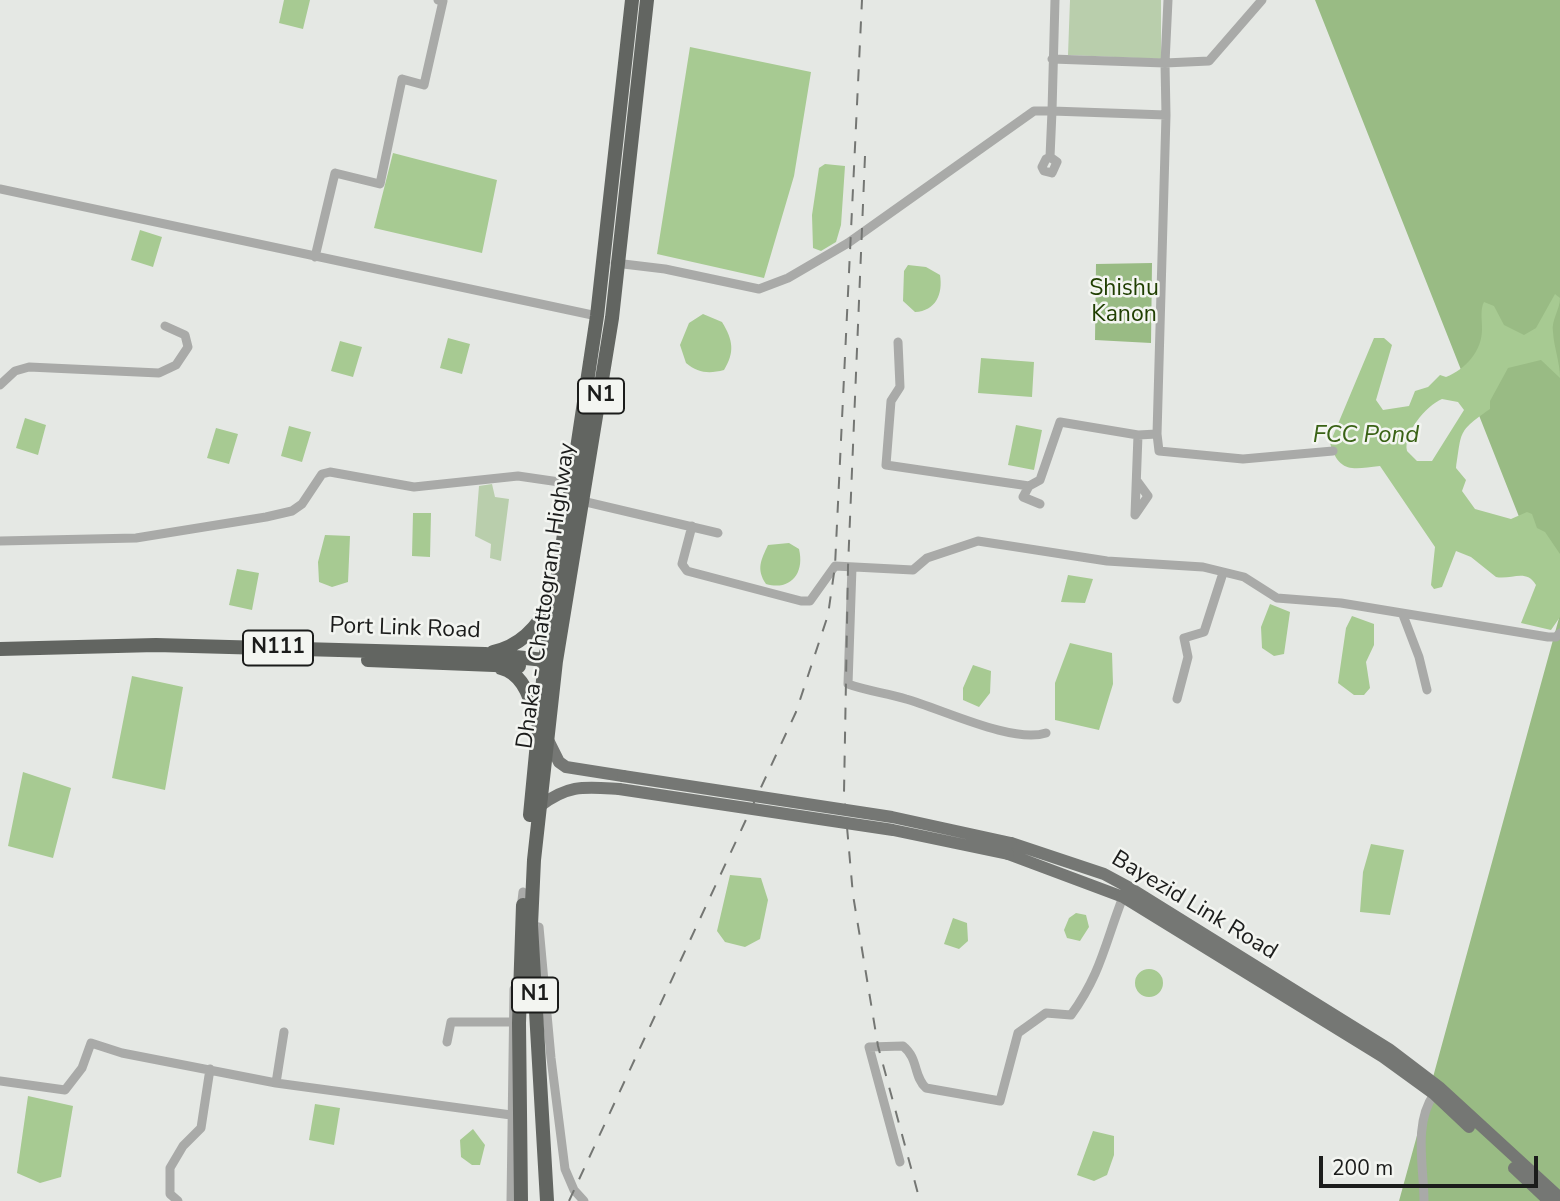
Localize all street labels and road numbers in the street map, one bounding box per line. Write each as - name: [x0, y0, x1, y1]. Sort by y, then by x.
- road number: N1: [578, 378, 624, 414]
- street label: Dhaka - Chattogram Highway: [512, 441, 582, 751]
- street label: Port Link Road: [329, 613, 481, 645]
- road number: N111: [243, 630, 313, 666]
- street label: Bayezid Link Road: [1106, 846, 1282, 966]
- road number: N1: [512, 978, 558, 1012]

